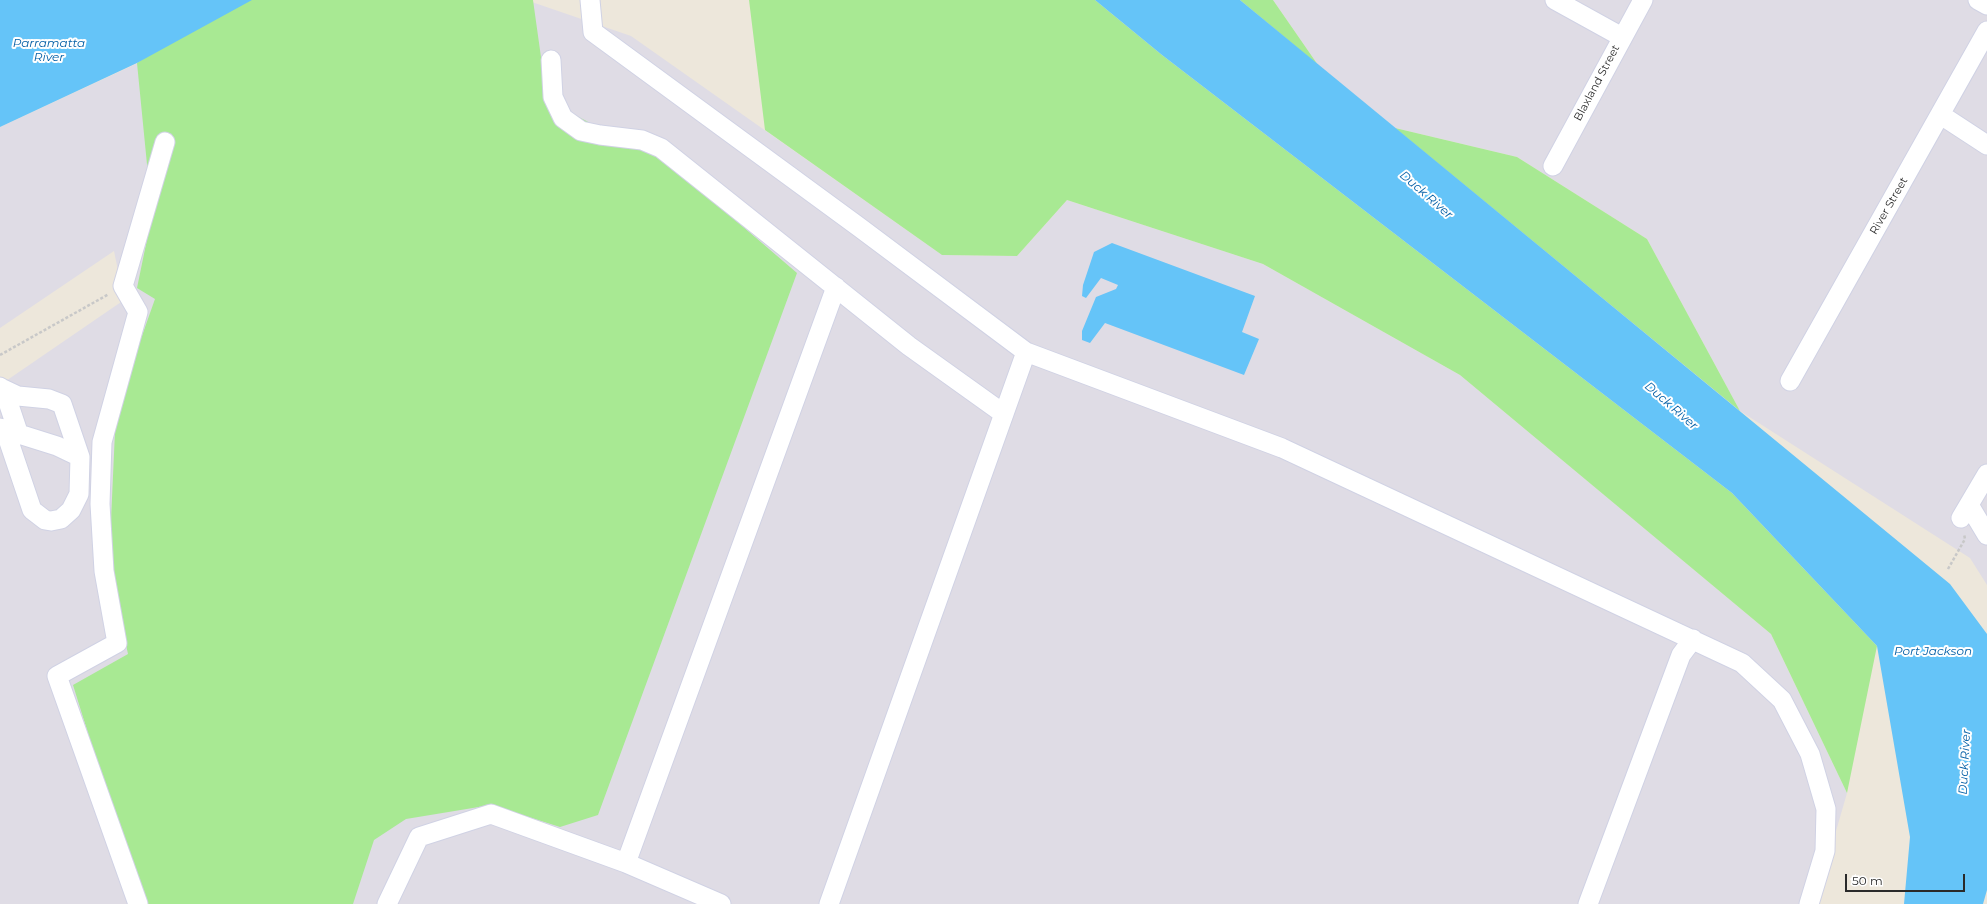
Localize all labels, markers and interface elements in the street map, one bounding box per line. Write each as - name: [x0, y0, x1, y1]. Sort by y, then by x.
- water label: Parramatta River: [13, 36, 85, 64]
- street label: Blaxland Street: [1571, 43, 1623, 123]
- water label: Duck River: [1397, 168, 1455, 222]
- street label: River Street: [1867, 175, 1911, 237]
- water label: Duck River: [1642, 379, 1700, 433]
- water label: Port Jackson: [1894, 644, 1972, 658]
- water label: Duck River: [1956, 729, 1974, 795]
- scale bar: [1847, 866, 1967, 892]
- text: 50 m: [1852, 873, 1883, 888]

